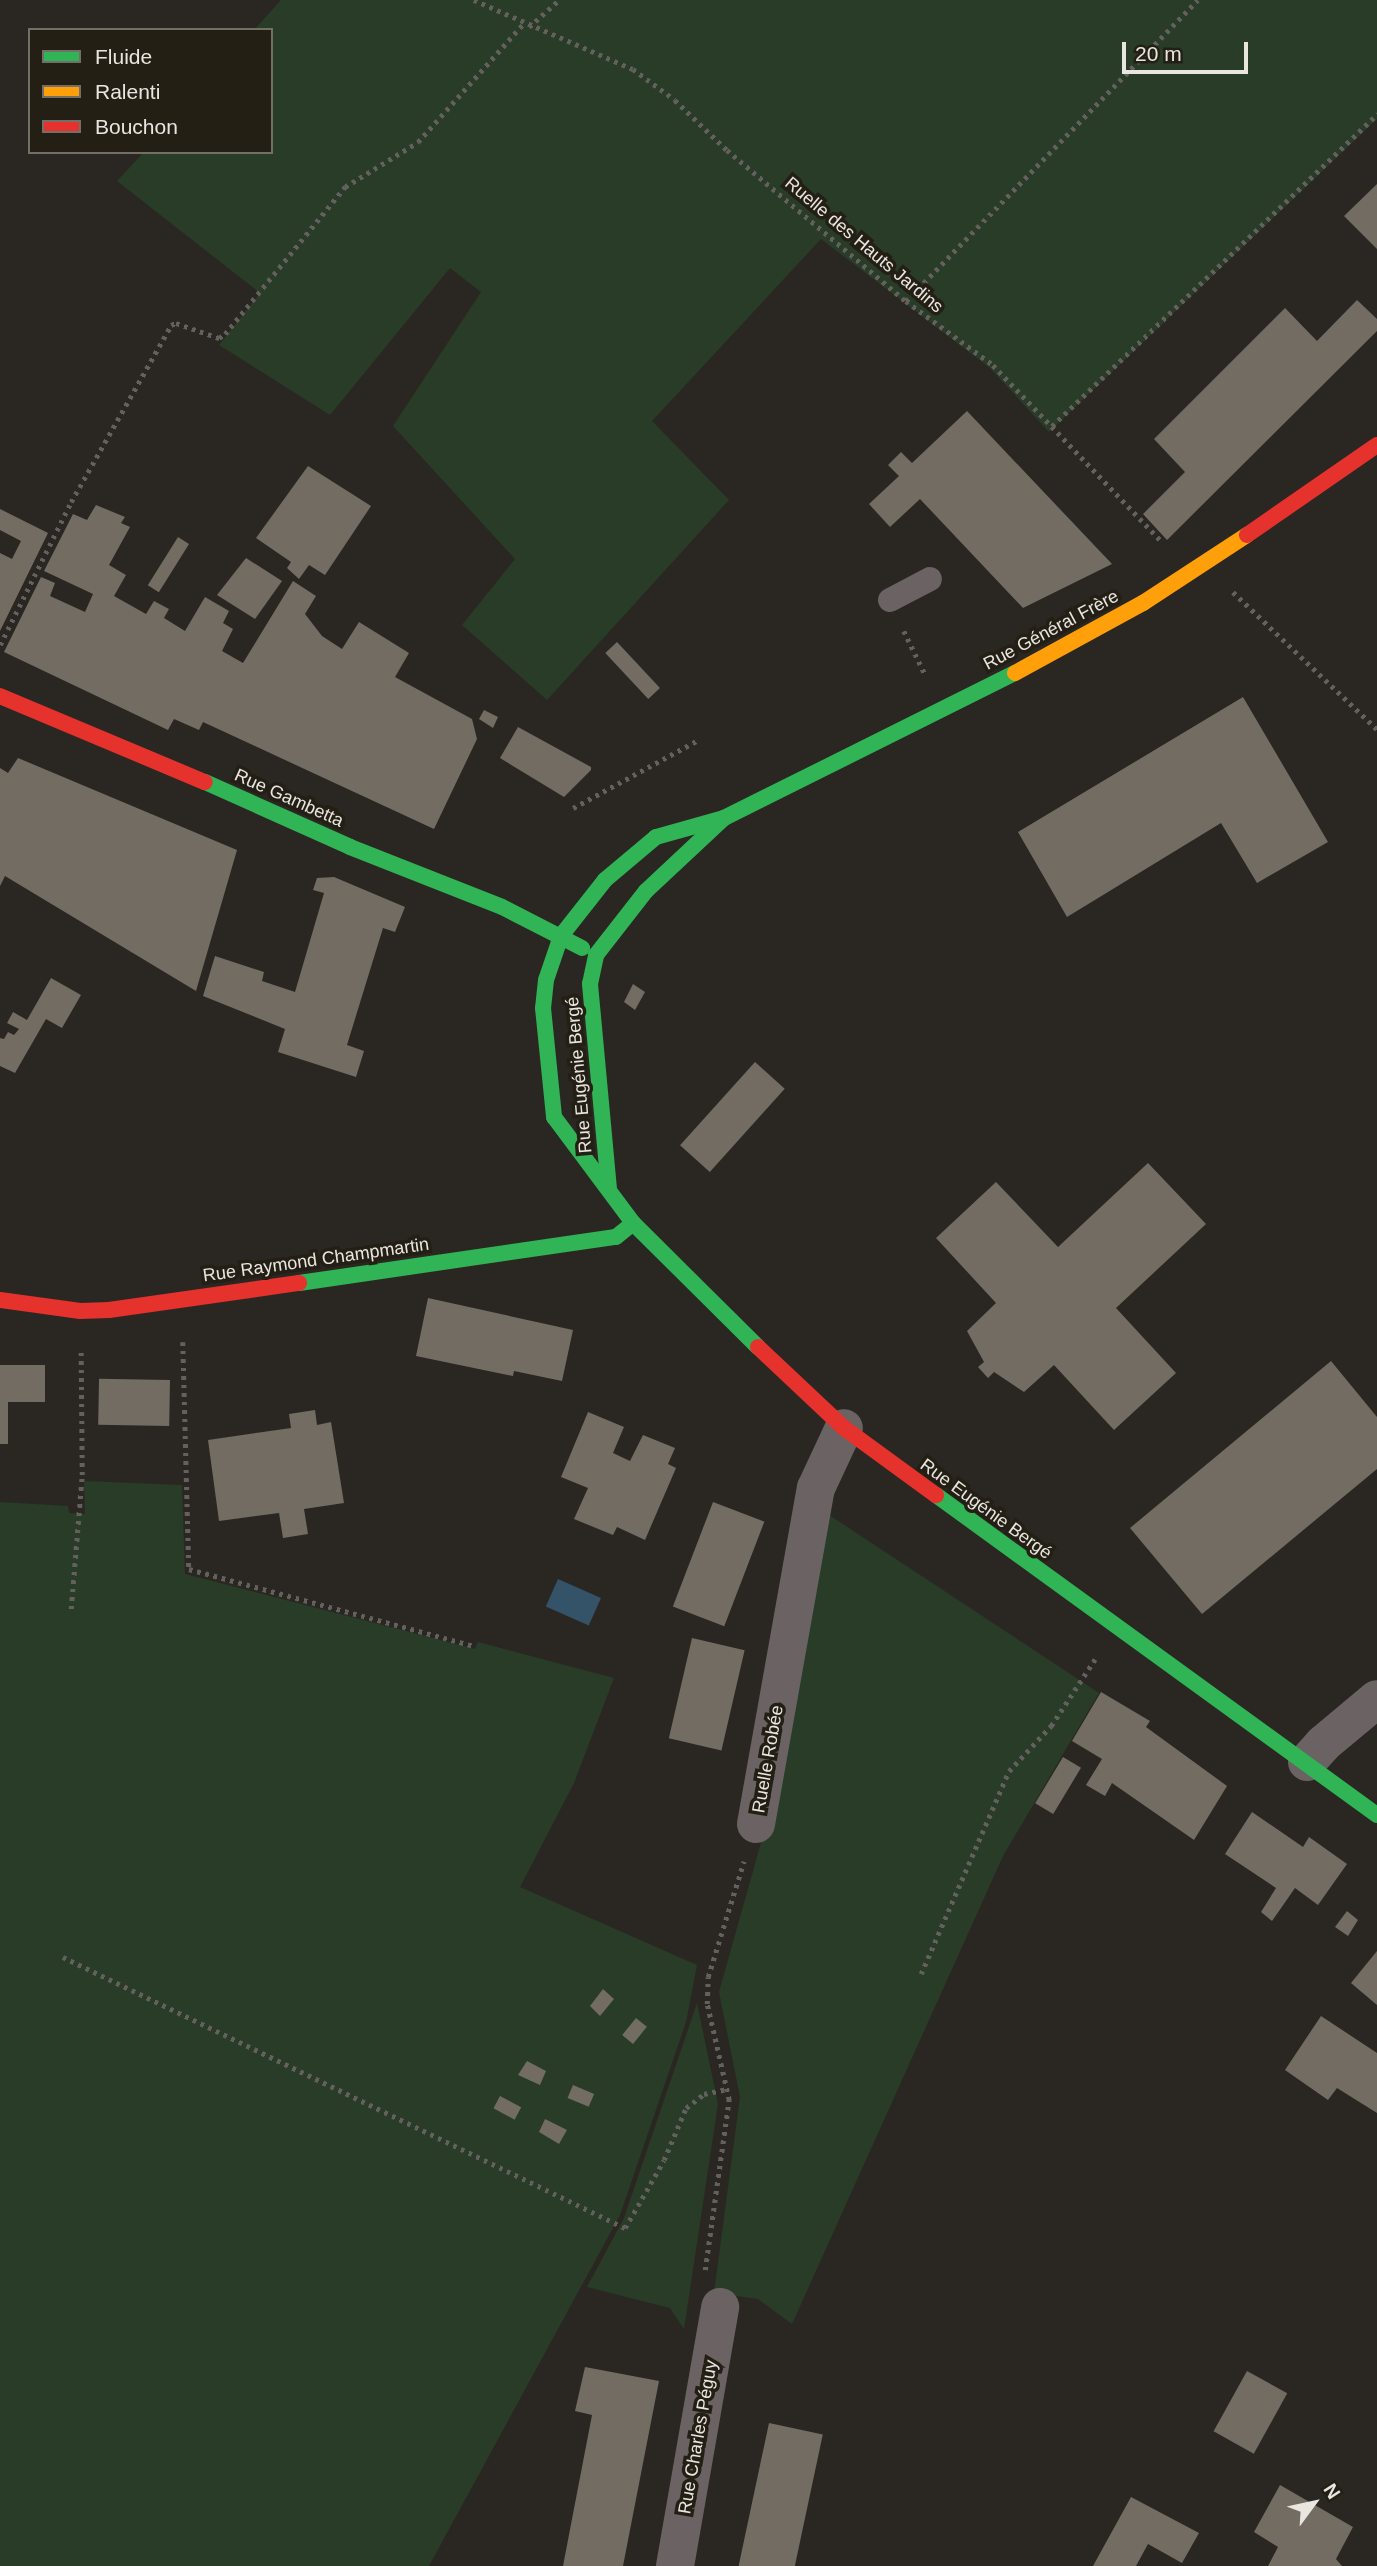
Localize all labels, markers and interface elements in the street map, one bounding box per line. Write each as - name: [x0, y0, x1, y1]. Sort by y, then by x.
- legend: [28, 28, 273, 154]
- scale bar: [1125, 28, 1251, 72]
- text: 20 m: [1135, 42, 1182, 65]
- text: Fluide: [95, 45, 152, 68]
- text: Ralenti: [95, 80, 160, 103]
- text: Bouchon: [95, 115, 178, 138]
- street label: Ruelle des Hauts Jardins: [780, 172, 948, 318]
- street label: Rue Général Frère: [980, 585, 1122, 675]
- street label: Rue Gambetta: [231, 764, 347, 832]
- street label: Rue Eugénie Bergé: [561, 996, 597, 1154]
- street label: Rue Raymond Champmartin: [202, 1233, 430, 1287]
- street label: Rue Eugénie Bergé: [916, 1454, 1056, 1564]
- street label: Ruelle Robée: [748, 1703, 788, 1815]
- street label: Rue Charles Péguy: [674, 2358, 722, 2516]
- north arrow: [1279, 2468, 1349, 2538]
- text: N: [1319, 2480, 1345, 2503]

